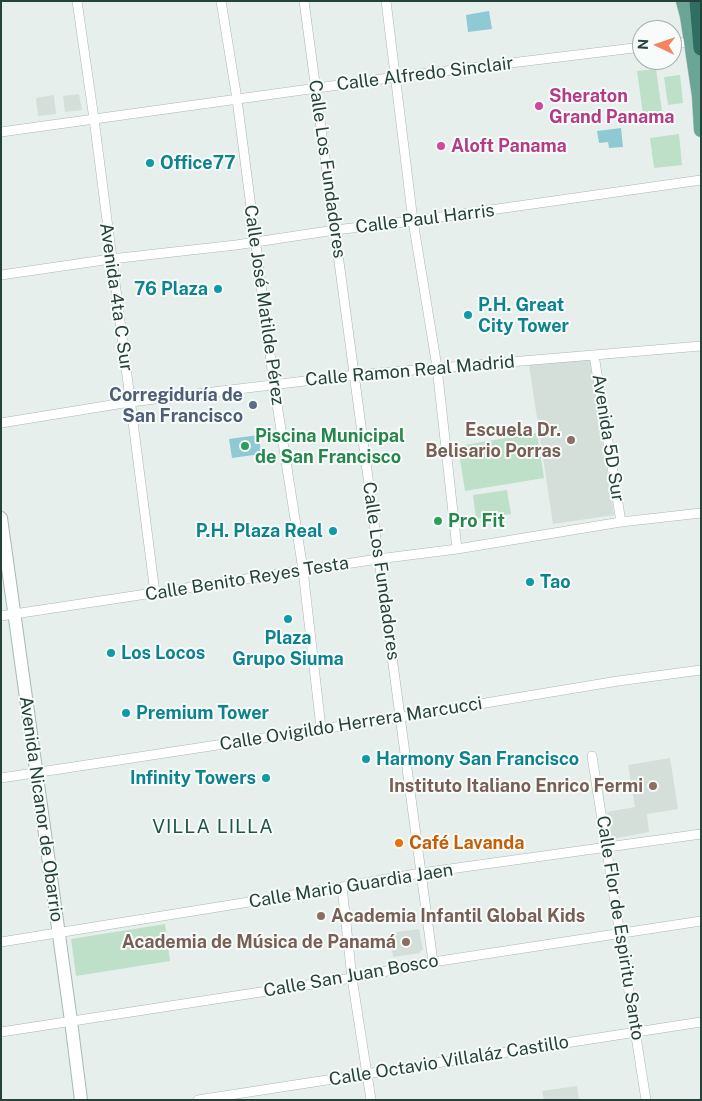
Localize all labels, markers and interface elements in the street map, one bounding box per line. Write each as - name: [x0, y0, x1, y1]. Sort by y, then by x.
- north arrow: [632, 20, 682, 70]
- text: N: [635, 38, 651, 50]
- street label: Calle Alfredo Sinclair: [335, 52, 515, 96]
- street label: Calle Los Fundadores: [304, 78, 350, 260]
- place label: Sheraton Grand Panama: [549, 85, 675, 128]
- marker: Sheraton Grand Panama: [533, 100, 545, 112]
- place label: Aloft Panama: [451, 135, 567, 157]
- marker: Aloft Panama: [435, 140, 447, 152]
- place label: Office77: [160, 152, 235, 174]
- marker: Office77: [144, 157, 156, 169]
- street label: Calle Paul Harris: [354, 200, 496, 238]
- street label: Calle José Matilde Pérez: [239, 203, 289, 407]
- street label: Avenida 4ta C Sur: [95, 221, 137, 373]
- place label: 76 Plaza: [134, 278, 208, 300]
- marker: 76 Plaza: [212, 283, 224, 295]
- place label: P.H. Great City Tower: [478, 294, 569, 336]
- marker: P.H. Great City Tower: [462, 309, 474, 321]
- street label: Calle Ramon Real Madrid: [304, 351, 516, 391]
- street label: Avenida 5D Sur: [587, 373, 629, 503]
- place label: Corregiduría de San Francisco: [109, 384, 243, 426]
- marker: Corregiduría de San Francisco: [247, 399, 259, 411]
- place label: Escuela Dr. Belisario Porras: [425, 419, 561, 462]
- place label: Piscina Municipal de San Francisco: [255, 425, 405, 468]
- marker: Escuela Dr. Belisario Porras: [565, 434, 577, 446]
- marker: Piscina Municipal de San Francisco: [239, 440, 251, 452]
- street label: Calle Los Fundadores: [358, 480, 404, 662]
- place label: Pro Fit: [448, 510, 505, 532]
- marker: Pro Fit: [432, 515, 444, 527]
- place label: P.H. Plaza Real: [196, 520, 323, 542]
- marker: P.H. Plaza Real: [327, 525, 339, 537]
- street label: Calle Benito Reyes Testa: [144, 552, 350, 606]
- place label: Tao: [540, 571, 571, 593]
- marker: Tao: [524, 576, 536, 588]
- marker: Plaza Grupo Siuma: [282, 613, 294, 625]
- place label: Plaza Grupo Siuma: [232, 627, 344, 670]
- place label: Los Locos: [121, 642, 205, 664]
- marker: Los Locos: [105, 647, 117, 659]
- street label: Calle Ovigildo Herrera Marcucci: [218, 693, 484, 755]
- street label: Avenida Nicanor de Obarrio: [14, 695, 68, 923]
- place label: Premium Tower: [136, 702, 269, 724]
- marker: Premium Tower: [120, 707, 132, 719]
- place label: Harmony San Francisco: [376, 748, 579, 770]
- marker: Harmony San Francisco: [360, 753, 372, 765]
- place label: Infinity Towers: [130, 767, 256, 789]
- marker: Infinity Towers: [260, 772, 272, 784]
- place label: Instituto Italiano Enrico Fermi: [389, 775, 643, 797]
- marker: Instituto Italiano Enrico Fermi: [647, 780, 659, 792]
- street label: Calle Flor de Espiritu Santo: [592, 814, 648, 1042]
- district label: VILLA LILLA: [151, 816, 275, 838]
- place label: Café Lavanda: [409, 832, 524, 854]
- marker: Café Lavanda: [393, 837, 405, 849]
- street label: Calle Mario Guardia Jaen: [247, 859, 455, 913]
- place label: Academia Infantil Global Kids: [331, 905, 585, 927]
- marker: Academia Infantil Global Kids: [315, 910, 327, 922]
- place label: Academia de Música de Panamá: [122, 931, 396, 953]
- marker: Academia de Música de Panamá: [400, 936, 412, 948]
- street label: Calle San Juan Bosco: [262, 950, 440, 1002]
- street label: Calle Octavio Villaláz Castillo: [328, 1031, 570, 1091]

